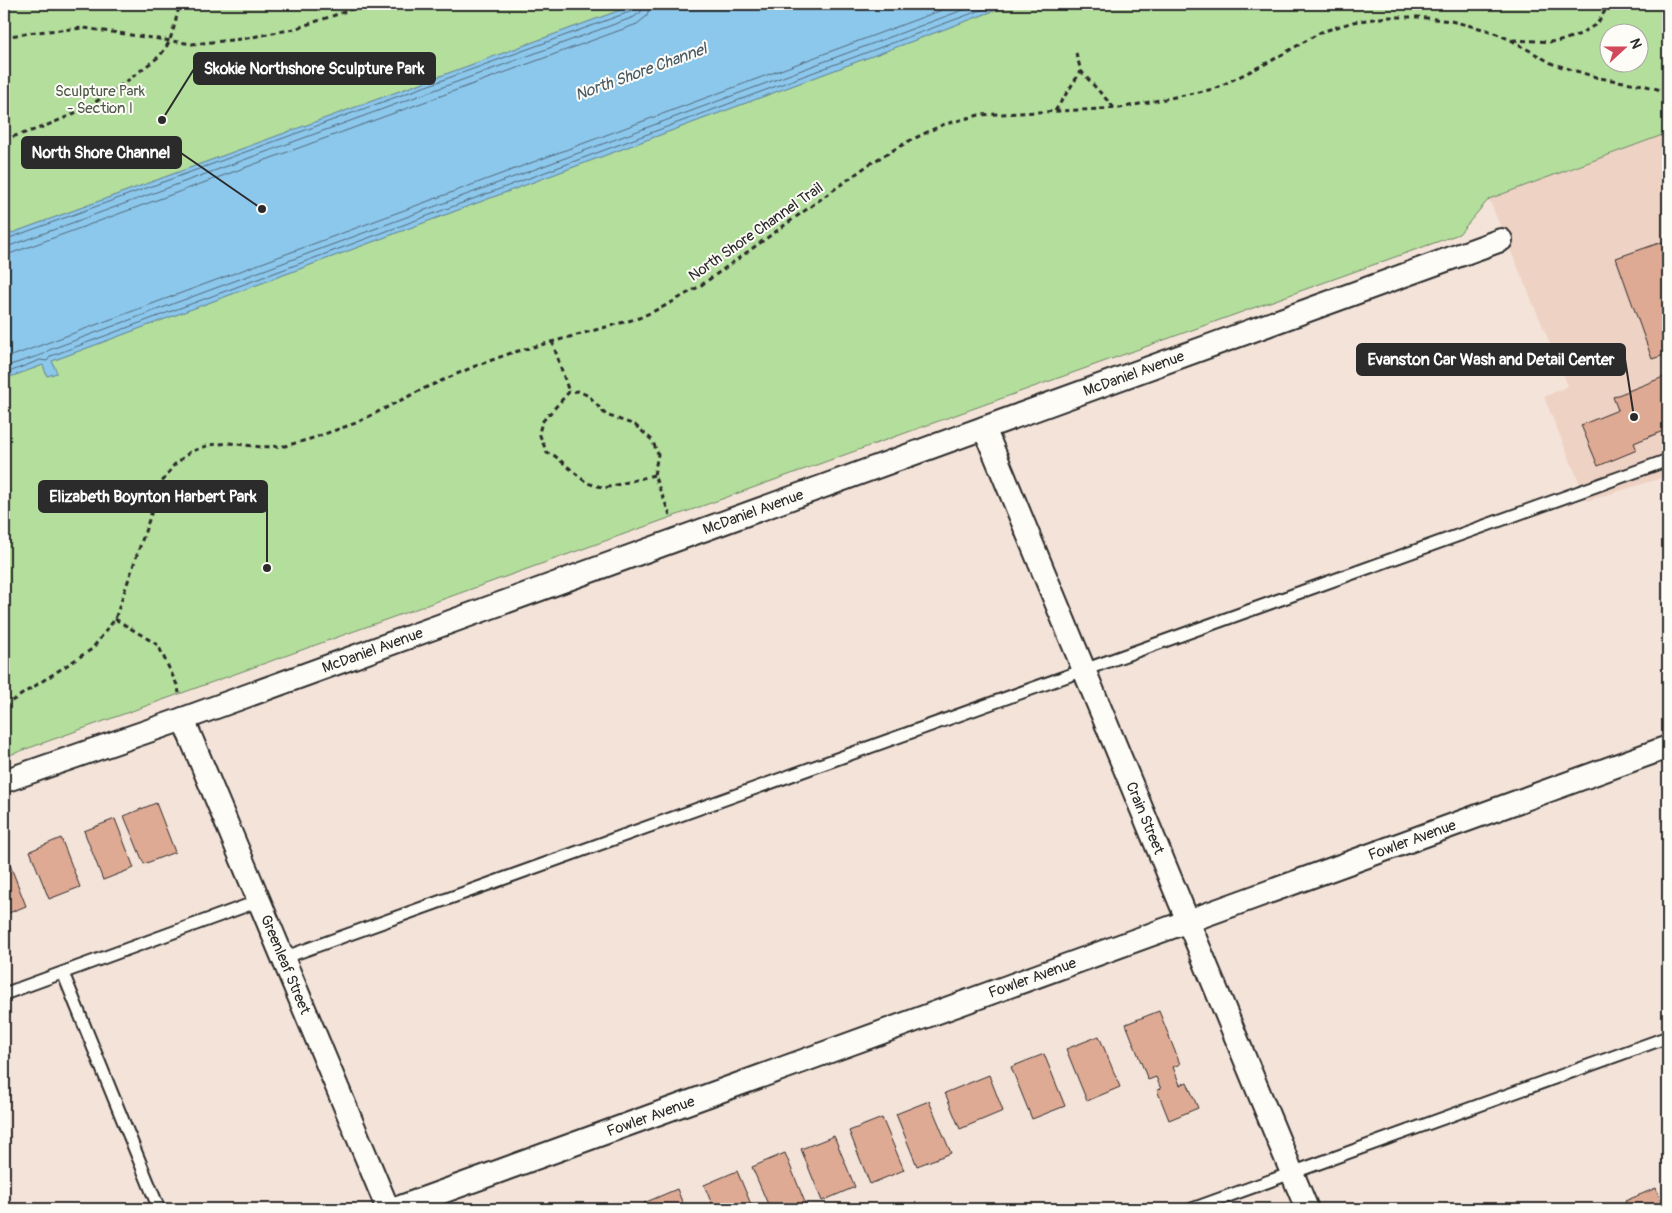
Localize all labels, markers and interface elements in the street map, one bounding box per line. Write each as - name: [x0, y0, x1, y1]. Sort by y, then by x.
- north arrow: [1600, 22, 1650, 72]
- text: N: [1626, 36, 1645, 51]
- water label: North Shore Channel: [572, 38, 712, 105]
- callout: Skokie Northshore Sculpture Park: [194, 53, 435, 84]
- text: Skokie Northshore Sculpture Park: [204, 59, 425, 79]
- park label: Sculpture Park - Section I: [55, 82, 146, 118]
- callout: North Shore Channel: [22, 137, 181, 168]
- text: North Shore Channel: [32, 143, 171, 163]
- street label: North Shore Channel Trail: [685, 178, 827, 286]
- callout: Evanston Car Wash and Detail Center: [1357, 344, 1625, 375]
- street label: McDaniel Avenue: [1081, 346, 1187, 401]
- text: Evanston Car Wash and Detail Center: [1367, 350, 1615, 370]
- callout: Elizabeth Boynton Harbert Park: [39, 481, 267, 512]
- street label: McDaniel Avenue: [700, 485, 807, 539]
- text: Elizabeth Boynton Harbert Park: [49, 487, 257, 507]
- street label: McDaniel Avenue: [319, 623, 426, 677]
- street label: Crain Street: [1122, 779, 1169, 858]
- street label: Fowler Avenue: [1366, 815, 1459, 865]
- street label: Greenleaf Street: [256, 912, 315, 1018]
- street label: Fowler Avenue: [986, 953, 1079, 1002]
- street label: Fowler Avenue: [604, 1091, 698, 1141]

